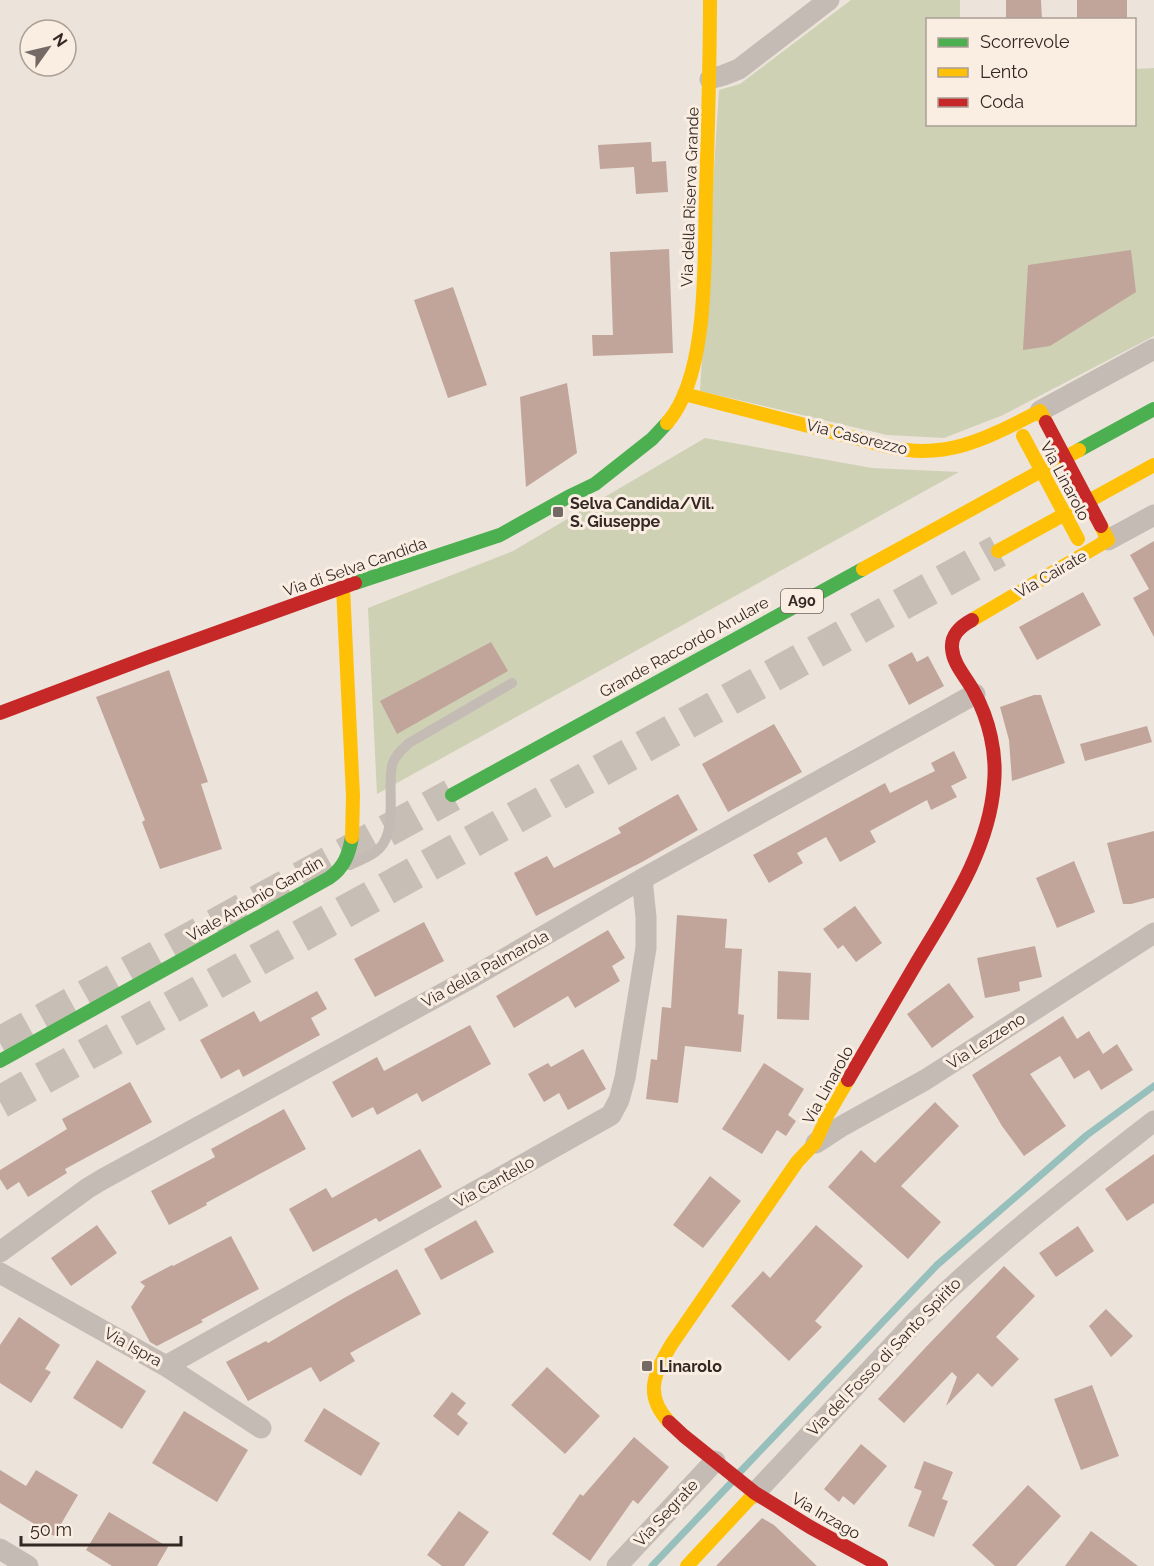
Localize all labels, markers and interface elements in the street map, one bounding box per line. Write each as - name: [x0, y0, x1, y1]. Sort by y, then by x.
- north arrow: [18, 18, 78, 78]
- legend: [926, 18, 1136, 126]
- text: N: [49, 30, 71, 50]
- text: Scorrevole: [980, 31, 1070, 52]
- text: Lento: [980, 61, 1028, 82]
- text: Coda: [980, 91, 1024, 112]
- street label: Via della Riserva Grande: [677, 107, 703, 287]
- street label: Via Casorezzo: [804, 415, 910, 459]
- street label: Via Linarolo: [1036, 438, 1094, 524]
- place label: Selva Candida/Vil. S. Giuseppe: [570, 494, 714, 531]
- marker: Selva Candida/Vil. S. Giuseppe: [551, 505, 565, 519]
- street label: Via di Selva Candida: [281, 534, 429, 600]
- street label: Via Cairate: [1012, 546, 1090, 602]
- road number: A90: [781, 589, 823, 613]
- street label: Grande Raccordo Anulare: [596, 593, 772, 701]
- street label: Viale Antonio Gandin: [184, 852, 326, 946]
- street label: Via della Palmarola: [418, 926, 552, 1012]
- street label: Via Lezzeno: [943, 1009, 1029, 1073]
- street label: Via Linarolo: [799, 1042, 857, 1128]
- street label: Via Cantello: [451, 1152, 537, 1212]
- street label: Via del Fosso di Santo Spirito: [803, 1274, 965, 1440]
- street label: Via Ispra: [101, 1323, 165, 1371]
- place label: Linarolo: [659, 1357, 722, 1376]
- marker: Linarolo: [640, 1359, 654, 1373]
- street label: Via Segrate: [630, 1475, 702, 1551]
- street label: Via Inzago: [788, 1489, 864, 1543]
- scale bar: [21, 1509, 182, 1547]
- text: 50 m: [30, 1519, 72, 1540]

